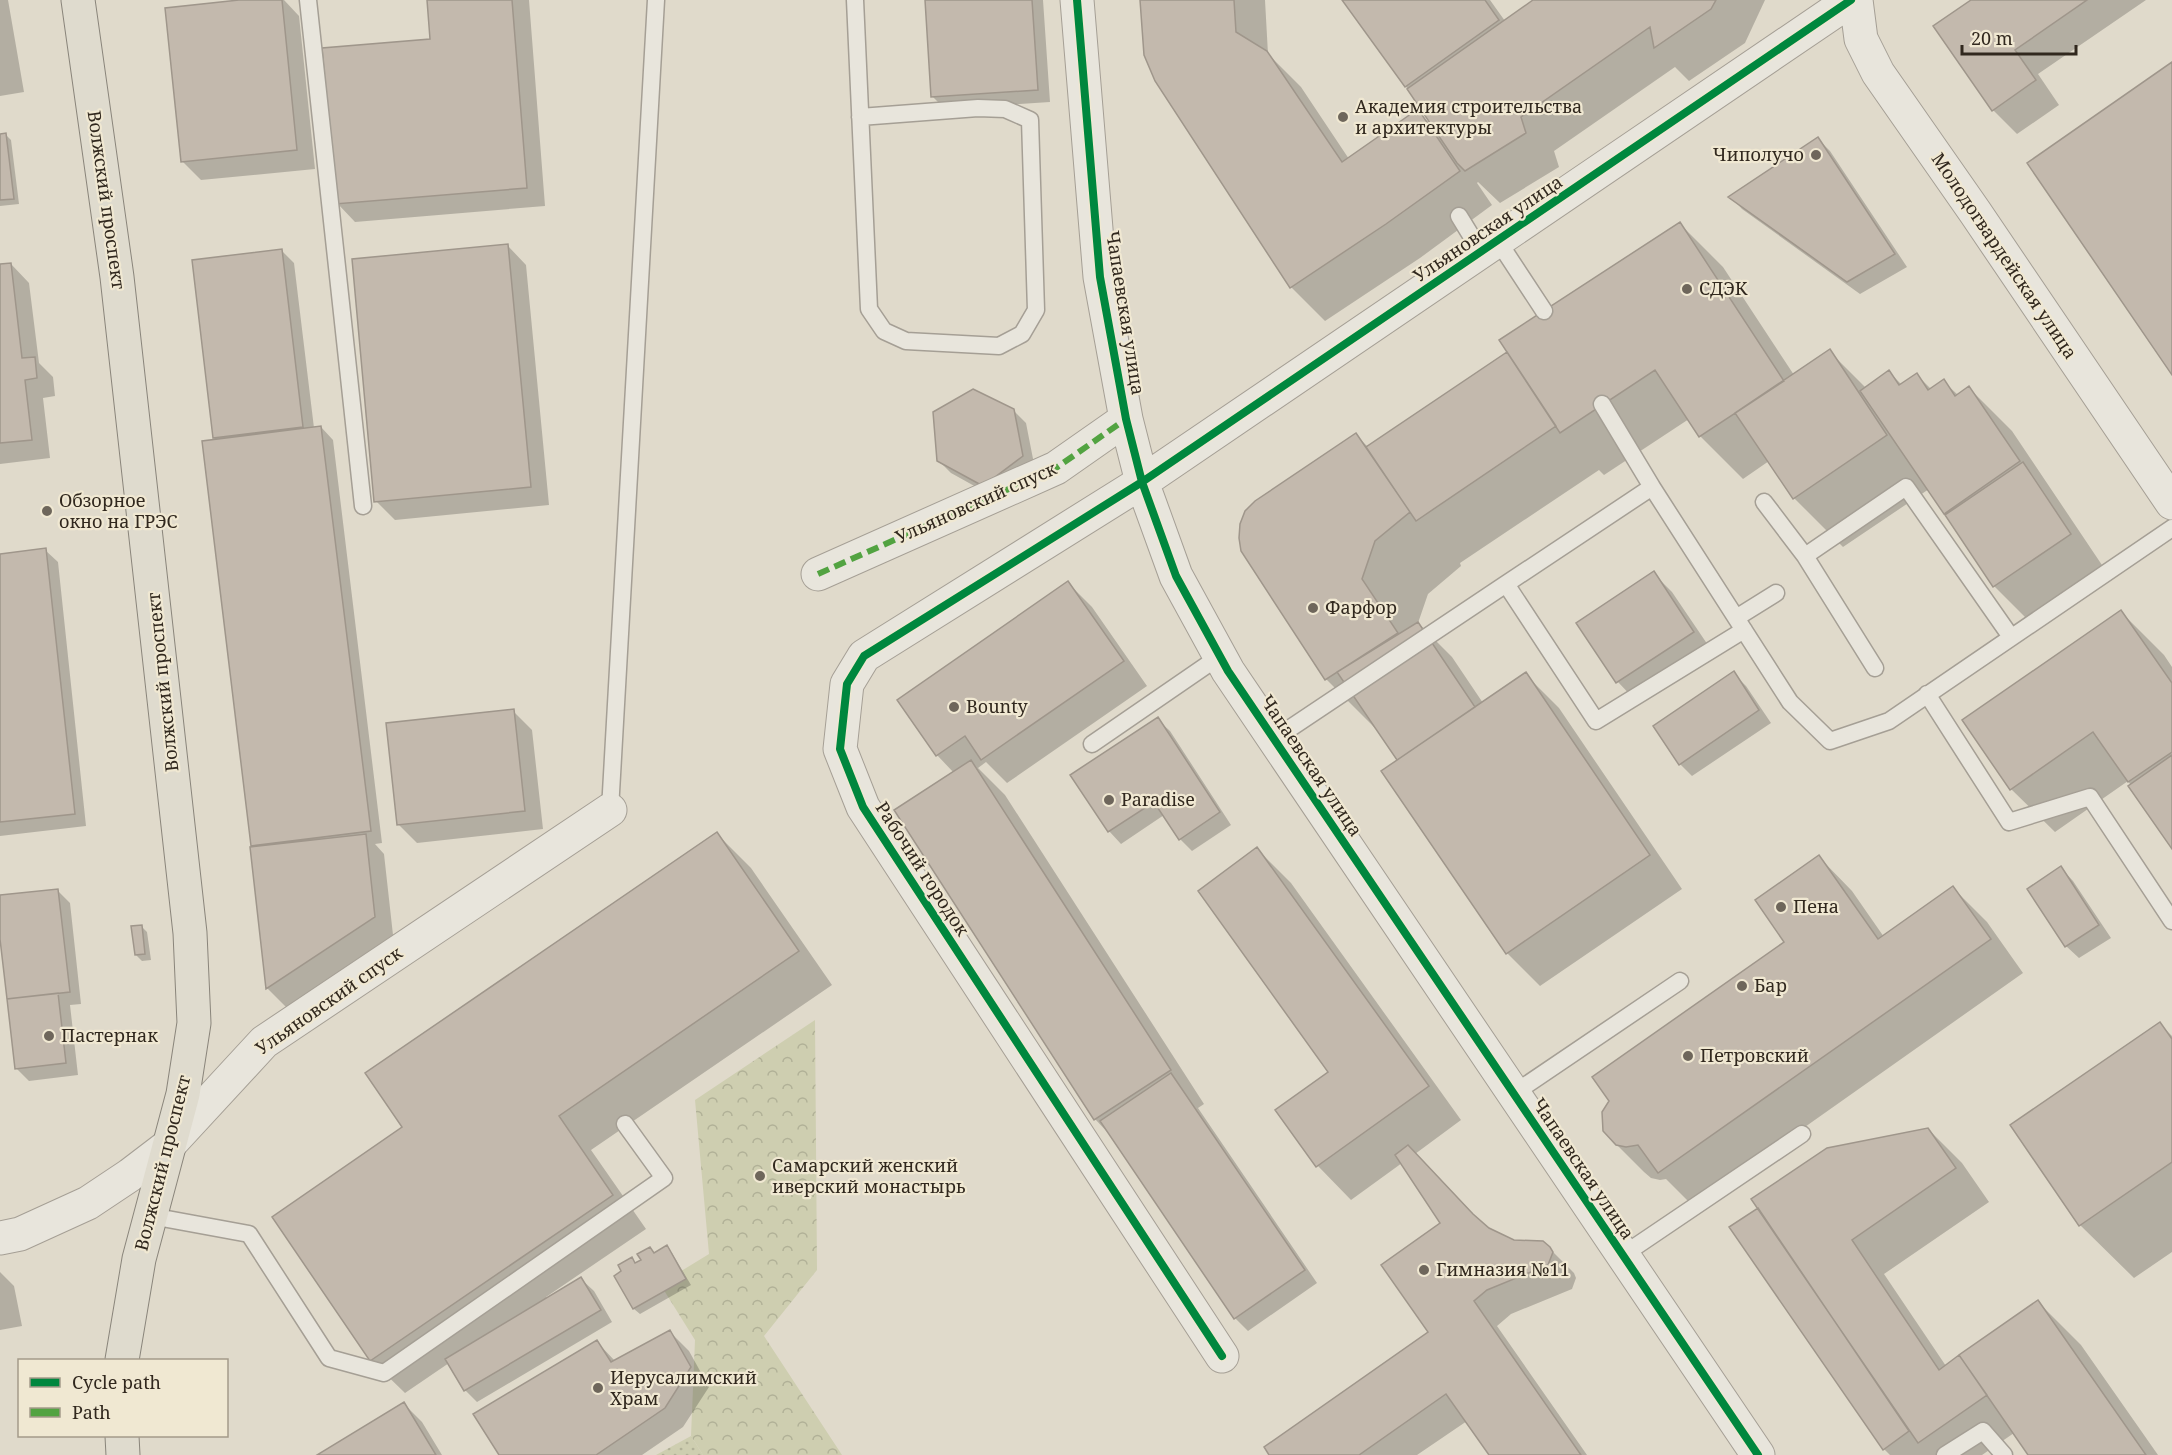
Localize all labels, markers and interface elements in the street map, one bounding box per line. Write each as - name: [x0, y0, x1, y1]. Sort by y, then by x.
- scale bar: [1962, 18, 2076, 56]
- text: 20 m: [1971, 26, 2013, 50]
- place label: Академия строительства и архитектуры: [1355, 94, 1582, 139]
- street label: Волжский проспект: [83, 109, 131, 291]
- marker: Академия строительства и архитектуры: [1336, 110, 1350, 124]
- place label: Чиполучо: [1713, 142, 1804, 166]
- marker: Чиполучо: [1809, 148, 1823, 162]
- street label: Молодогвардейская улица: [1927, 148, 2083, 363]
- street label: Ульяновская улица: [1408, 169, 1567, 287]
- street label: Чапаевская улица: [1101, 229, 1151, 397]
- place label: СДЭК: [1699, 276, 1748, 300]
- marker: СДЭК: [1680, 282, 1694, 296]
- street label: Ульяновский спуск: [891, 456, 1060, 548]
- place label: Обзорное окно на ГРЭС: [59, 488, 178, 533]
- marker: Обзорное окно на ГРЭС: [40, 504, 54, 518]
- street label: Волжский проспект: [141, 591, 183, 773]
- place label: Фарфор: [1325, 595, 1397, 619]
- marker: Фарфор: [1306, 601, 1320, 615]
- street label: Чапаевская улица: [1255, 690, 1368, 841]
- place label: Bounty: [966, 694, 1029, 718]
- marker: Bounty: [947, 700, 961, 714]
- place label: Paradise: [1121, 787, 1195, 811]
- marker: Paradise: [1102, 793, 1116, 807]
- street label: Рабочий городок: [870, 797, 975, 940]
- place label: Пена: [1793, 894, 1839, 918]
- marker: Пена: [1774, 900, 1788, 914]
- street label: Ульяновский спуск: [250, 940, 407, 1060]
- place label: Бар: [1754, 973, 1787, 997]
- marker: Бар: [1735, 979, 1749, 993]
- place label: Пастернак: [61, 1023, 158, 1047]
- marker: Пастернак: [42, 1029, 56, 1043]
- place label: Петровский: [1700, 1043, 1809, 1067]
- marker: Петровский: [1681, 1049, 1695, 1063]
- street label: Волжский проспект: [129, 1072, 196, 1253]
- street label: Чапаевская улица: [1527, 1093, 1640, 1244]
- place label: Самарский женский иверский монастырь: [772, 1153, 966, 1198]
- marker: Самарский женский иверский монастырь: [753, 1169, 767, 1183]
- place label: Гимназия №11: [1436, 1257, 1570, 1281]
- marker: Гимназия №11: [1417, 1263, 1431, 1277]
- legend: [18, 1359, 228, 1437]
- place label: Иерусалимский Храм: [610, 1365, 757, 1410]
- text: Cycle path: [72, 1370, 161, 1394]
- marker: Иерусалимский Храм: [591, 1381, 605, 1395]
- text: Path: [72, 1400, 111, 1424]

